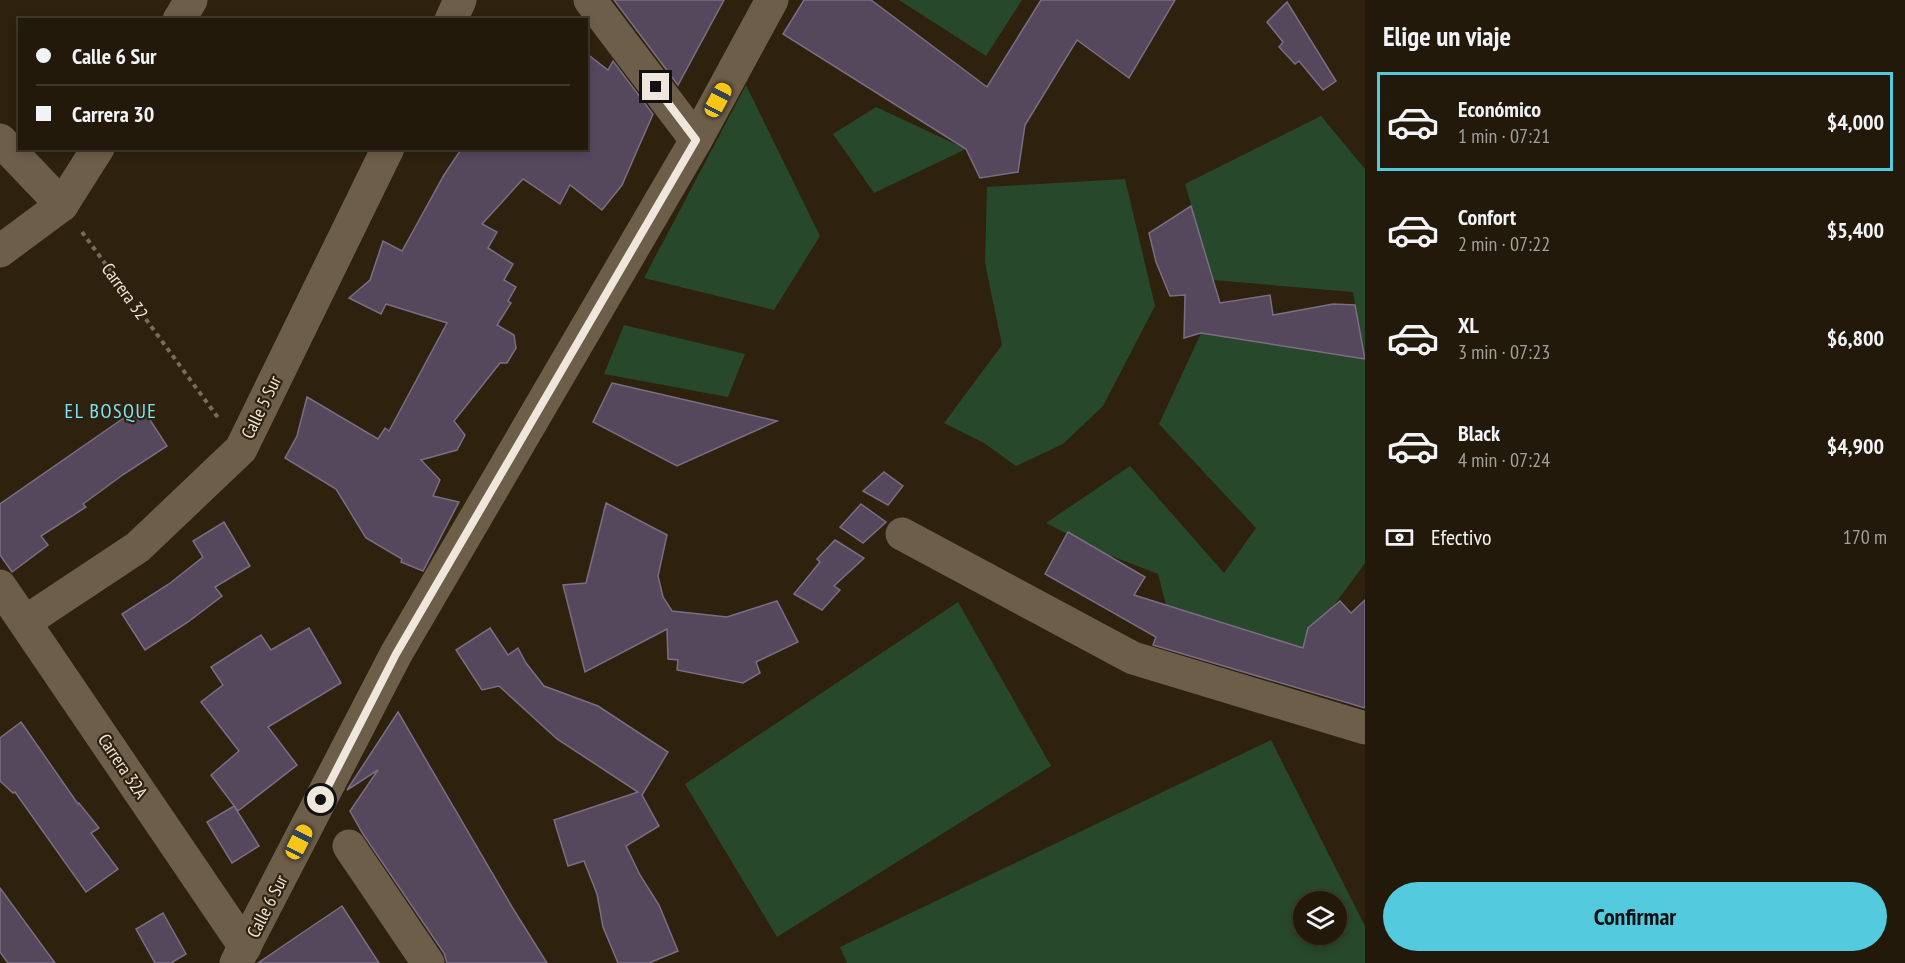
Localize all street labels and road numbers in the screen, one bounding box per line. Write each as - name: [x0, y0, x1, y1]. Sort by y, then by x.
- street label: Carrera 32: [97, 258, 153, 324]
- street label: Calle 5 Sur: [236, 372, 286, 442]
- street label: Carrera 32A: [93, 729, 153, 803]
- street label: Calle 6 Sur: [241, 871, 293, 941]

